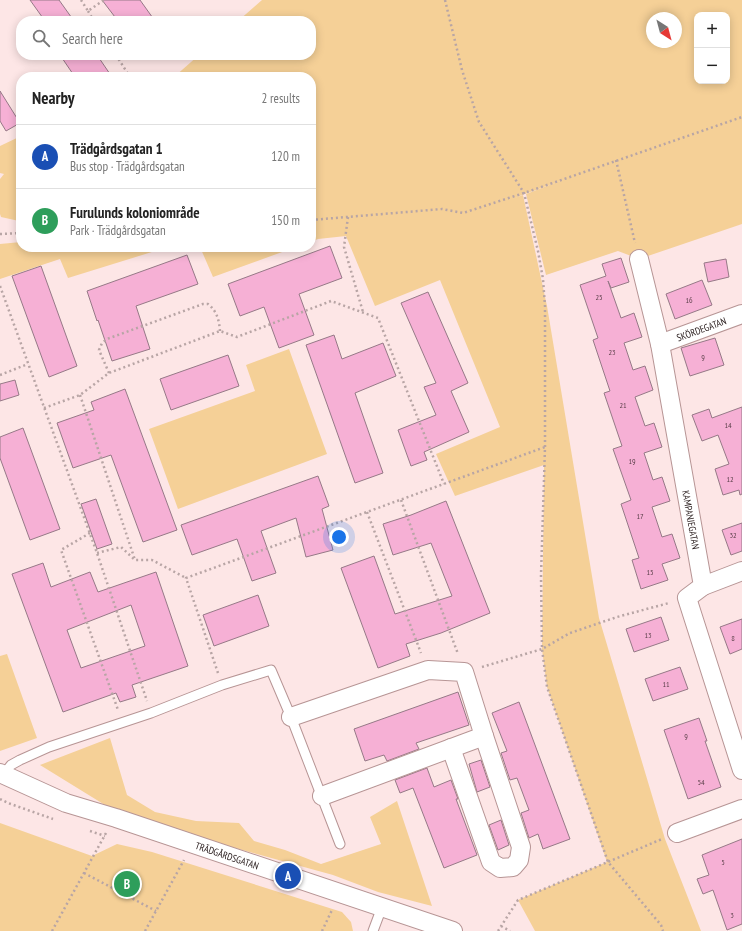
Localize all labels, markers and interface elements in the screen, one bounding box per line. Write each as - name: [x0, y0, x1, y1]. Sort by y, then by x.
- north arrow: [646, 12, 682, 48]
- map controls: [694, 12, 730, 84]
- button: +: [694, 12, 730, 48]
- search box: [16, 16, 316, 60]
- icon: search: [30, 27, 52, 49]
- text: Search here: [62, 29, 123, 48]
- button: −: [694, 48, 730, 84]
- text: Nearby: [32, 87, 75, 109]
- text: 2 results: [261, 90, 300, 107]
- text: Trädgårdsgatan 1: [70, 139, 163, 158]
- text: A: [42, 148, 48, 165]
- text: 120 m: [271, 148, 300, 165]
- text: Bus stop · Trädgårdsgatan: [70, 158, 185, 175]
- text: Furulunds koloniområde: [70, 203, 200, 222]
- text: B: [42, 212, 48, 229]
- text: 150 m: [271, 212, 300, 229]
- text: Park · Trädgårdsgatan: [70, 222, 166, 239]
- house number: 25: [595, 292, 603, 302]
- house number: 16: [685, 295, 693, 305]
- street label: SKÖRDEGATAN: [675, 314, 728, 344]
- house number: 23: [608, 347, 616, 357]
- house number: 9: [701, 352, 705, 362]
- house number: 21: [619, 400, 627, 410]
- house number: 14: [724, 420, 732, 430]
- house number: 19: [628, 456, 636, 466]
- house number: 12: [726, 474, 734, 484]
- street label: KAMPANJEGATAN: [679, 489, 702, 550]
- house number: 17: [636, 511, 644, 521]
- your location: [329, 527, 349, 547]
- house number: 32: [729, 530, 737, 540]
- house number: 15: [646, 567, 654, 577]
- house number: 13: [644, 630, 652, 640]
- house number: 8: [731, 633, 735, 643]
- house number: 11: [662, 679, 670, 689]
- house number: 9: [684, 731, 688, 741]
- house number: 54: [697, 777, 705, 787]
- street label: TRÄDGÅRDSGATAN: [194, 839, 261, 872]
- house number: 5: [721, 857, 725, 867]
- pin: A: [275, 861, 301, 891]
- pin: B: [114, 869, 140, 899]
- house number: 3: [730, 910, 734, 920]

